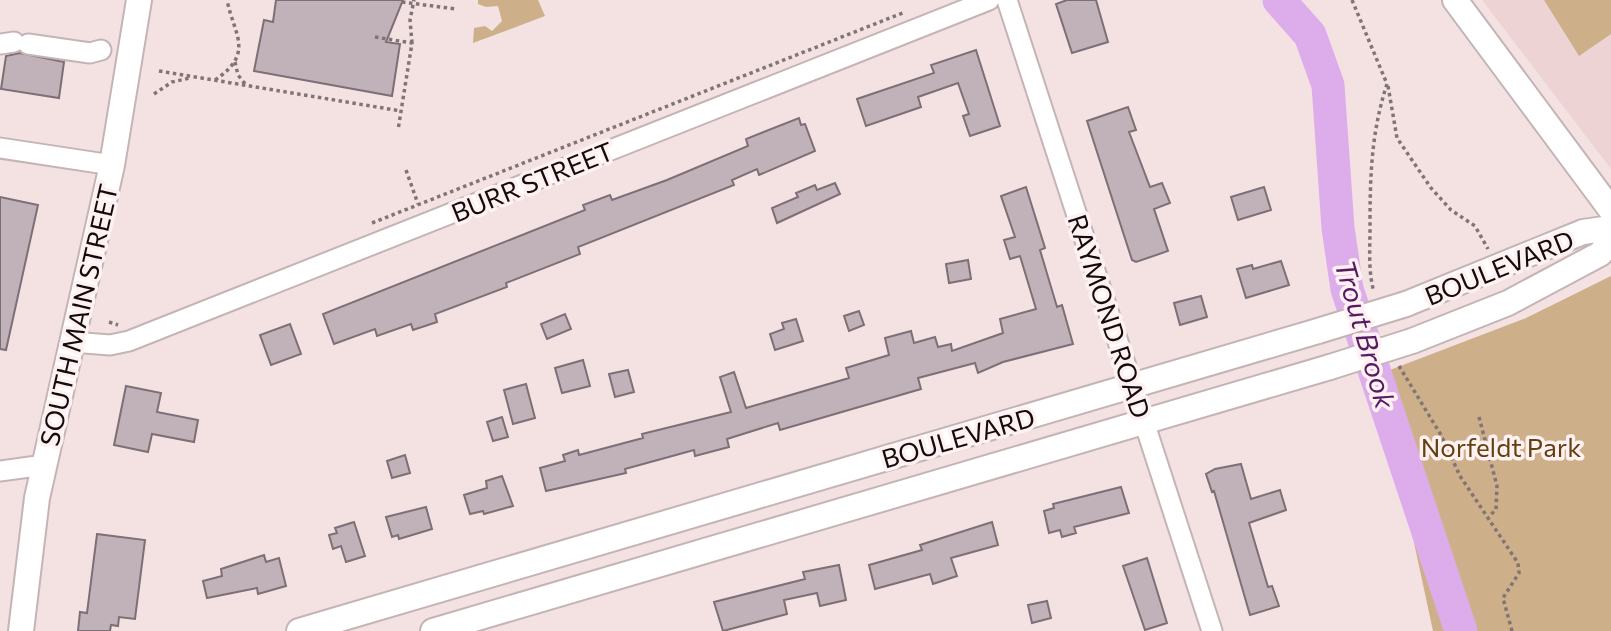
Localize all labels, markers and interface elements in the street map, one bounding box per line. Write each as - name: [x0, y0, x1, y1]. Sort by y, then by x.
- street label: BURR STREET: [446, 134, 618, 228]
- street label: SOUTH MAIN STREET: [33, 181, 123, 449]
- street label: RAYMOND ROAD: [1062, 210, 1158, 422]
- street label: BOULEVARD: [1420, 223, 1578, 311]
- water label: Trout Brook: [1329, 256, 1404, 413]
- street label: BOULEVARD: [878, 400, 1038, 474]
- park label: Norfeldt Park: [1421, 431, 1581, 462]

